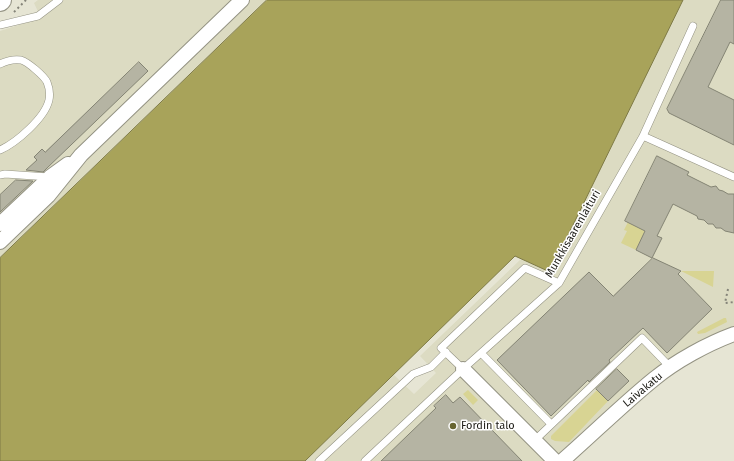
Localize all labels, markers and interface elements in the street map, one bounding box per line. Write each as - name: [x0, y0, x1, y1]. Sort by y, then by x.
- street label: Munkkisaarenlaituri: [543, 188, 603, 280]
- street label: Laivakatu: [621, 370, 665, 410]
- place label: Fordin talo: [461, 419, 515, 433]
- marker: Fordin talo: [448, 421, 458, 431]

